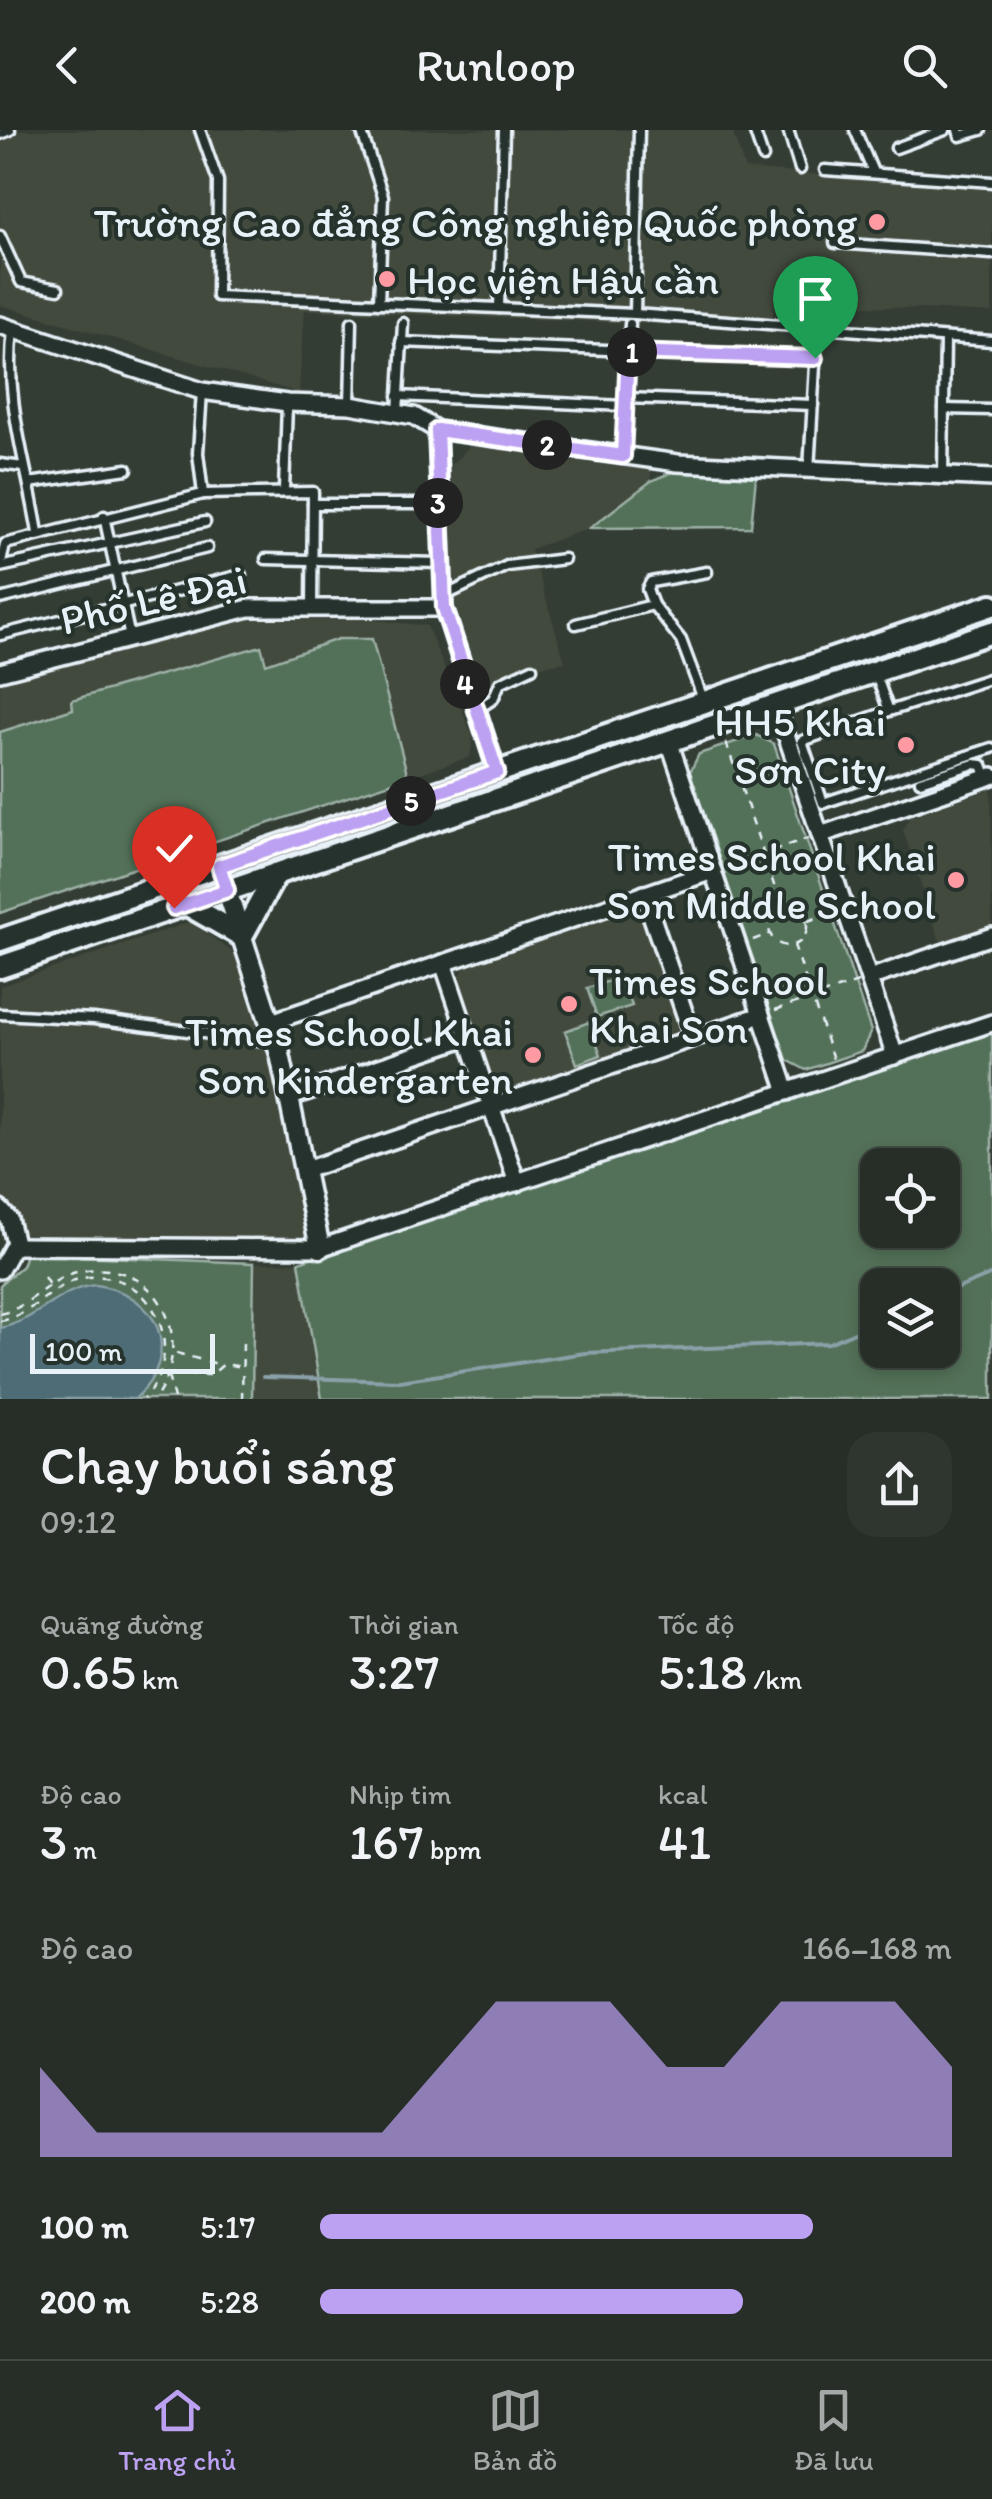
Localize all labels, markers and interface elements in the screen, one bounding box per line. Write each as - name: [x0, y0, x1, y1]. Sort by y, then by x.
- icon: back: [40, 38, 95, 93]
- text: Runloop: [416, 38, 576, 92]
- icon: search: [897, 38, 952, 93]
- place label: Trường Cao đẳng Công nghiệp Quốc phòng: [93, 197, 858, 248]
- marker: Trường Cao đẳng Công nghiệp Quốc phòng: [866, 211, 888, 233]
- place label: Học viện Hậu cần: [407, 254, 719, 305]
- pin: [773, 256, 858, 359]
- marker: Học viện Hậu cần: [376, 268, 398, 290]
- icon: arrive: [788, 271, 843, 326]
- pin: 1: [607, 327, 657, 377]
- text: 1: [626, 335, 639, 369]
- pin: 2: [522, 420, 572, 470]
- text: 2: [540, 428, 554, 462]
- pin: 3: [413, 478, 463, 528]
- text: 3: [430, 486, 446, 520]
- street label: Phố Lê Đại: [55, 553, 251, 646]
- pin: 4: [440, 659, 490, 709]
- text: 4: [457, 667, 473, 701]
- place label: HH5 Khai Sơn City: [714, 696, 886, 795]
- marker: HH5 Khai Sơn City: [895, 734, 917, 756]
- pin: 5: [386, 776, 436, 826]
- text: 5: [404, 784, 418, 818]
- pin: [132, 806, 217, 909]
- icon: check: [147, 821, 202, 876]
- place label: Times School Khai Son Middle School: [606, 831, 936, 930]
- marker: Times School Khai Son Middle School: [945, 869, 967, 891]
- place label: Times School Khai Son: [589, 955, 827, 1054]
- marker: Times School Khai Son: [558, 993, 580, 1015]
- place label: Times School Khai Son Kindergarten: [185, 1006, 513, 1105]
- marker: Times School Khai Son Kindergarten: [522, 1044, 544, 1066]
- map controls: [860, 1148, 960, 1368]
- button: locate: [860, 1148, 960, 1248]
- button: layers: [860, 1268, 960, 1368]
- scale bar: [30, 1329, 215, 1374]
- text: 100 m: [45, 1334, 122, 1368]
- text: Chạy buổi sáng: [40, 1432, 396, 1498]
- button: share: [847, 1432, 952, 1537]
- text: 09:12: [40, 1503, 116, 1541]
- text: Quãng đường: [40, 1607, 203, 1641]
- text: Thời gian: [349, 1607, 459, 1641]
- text: Tốc độ: [658, 1607, 735, 1641]
- text: 0.65: [40, 1641, 136, 1702]
- text: 3:27: [349, 1641, 440, 1702]
- text: 5:18: [658, 1641, 747, 1702]
- text: km: [136, 1662, 179, 1696]
- text: /km: [747, 1662, 802, 1696]
- text: Độ cao: [40, 1777, 122, 1811]
- text: Nhịp tim: [349, 1777, 451, 1811]
- text: kcal: [658, 1777, 708, 1811]
- text: 3: [40, 1811, 67, 1872]
- text: 167: [349, 1811, 423, 1872]
- text: 41: [658, 1811, 711, 1872]
- text: m: [67, 1832, 97, 1866]
- text: bpm: [423, 1832, 482, 1866]
- text: Độ cao: [40, 1929, 133, 1967]
- text: 166–168 m: [802, 1929, 952, 1967]
- text: 100 m: [40, 2208, 128, 2246]
- text: 5:17: [200, 2208, 255, 2246]
- text: 200 m: [40, 2283, 130, 2321]
- text: 5:28: [200, 2283, 259, 2321]
- tab: Trang chủ: [118, 2383, 236, 2477]
- tab: Bản đồ: [473, 2383, 557, 2477]
- tab: Đã lưu: [794, 2383, 874, 2477]

